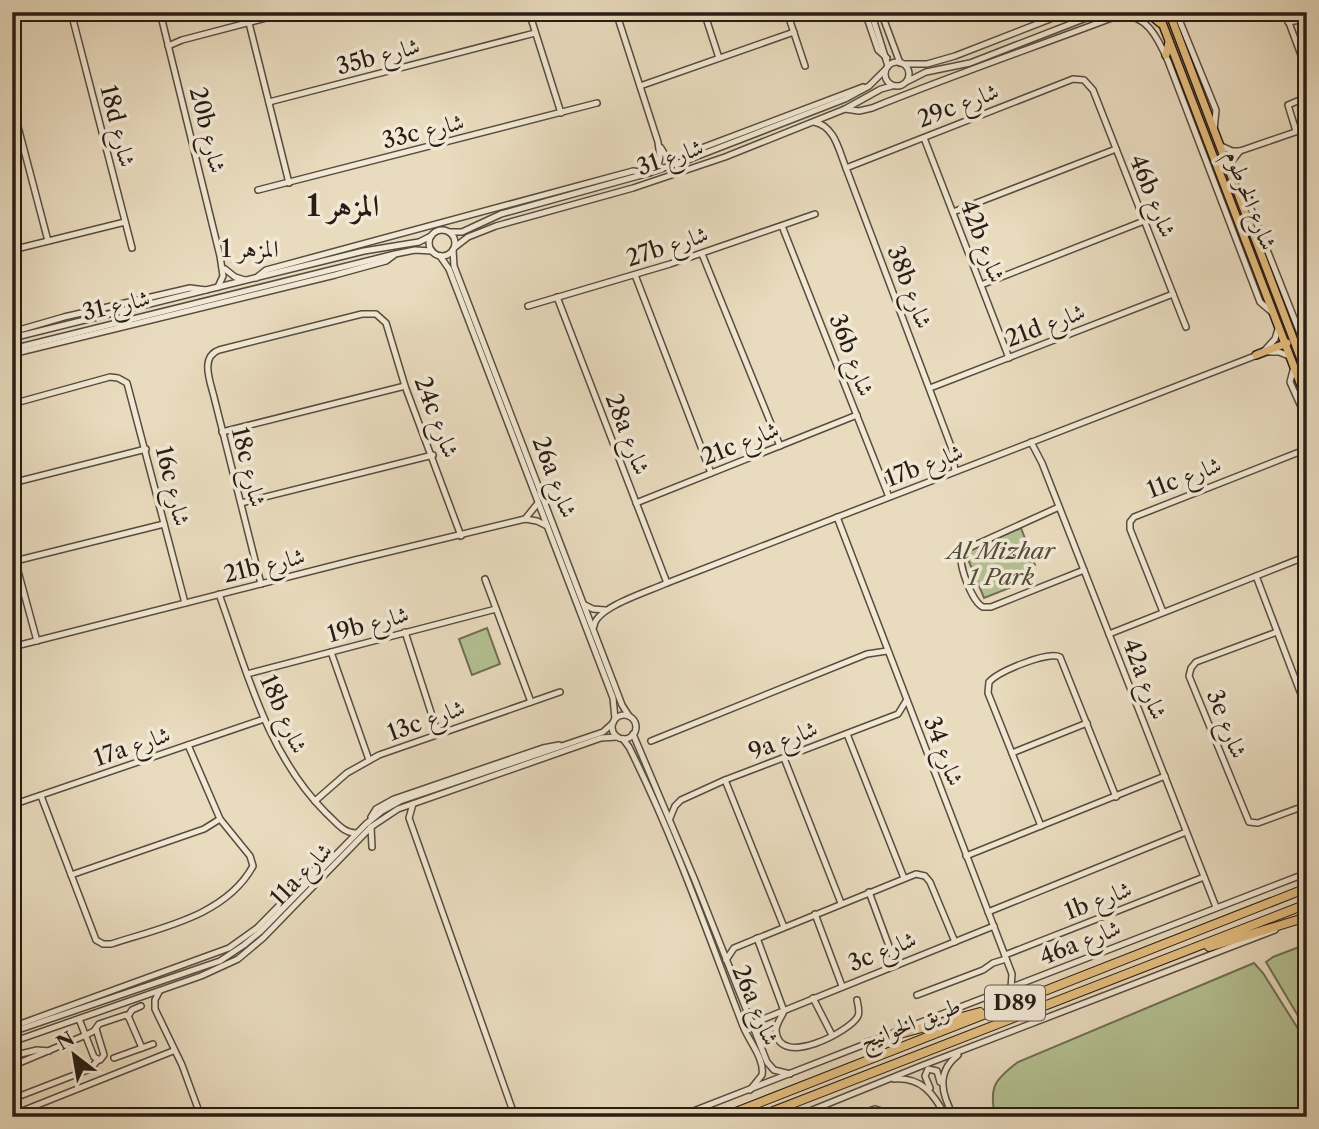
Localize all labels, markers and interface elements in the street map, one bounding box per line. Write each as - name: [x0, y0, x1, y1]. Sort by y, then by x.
- street label: 35b شارع: [333, 31, 424, 86]
- street label: 29c شارع: [913, 77, 1005, 139]
- street label: 18d شارع: [89, 82, 142, 171]
- street label: 20b شارع: [178, 84, 232, 177]
- street label: 33c شارع: [379, 107, 468, 161]
- street label: شارع 31: [633, 133, 709, 187]
- street label: شارع الخرطوم: [1214, 146, 1283, 256]
- street label: 46b شارع: [1118, 151, 1182, 244]
- district label: المزهر 1: [307, 187, 379, 225]
- street label: 42b شارع: [949, 196, 1012, 289]
- street label: 27b شارع: [622, 220, 713, 278]
- district label: المزهر 1: [221, 234, 279, 264]
- street label: 38b شارع: [876, 242, 939, 334]
- street label: شارع 31: [80, 284, 154, 332]
- street label: 21d شارع: [1001, 297, 1091, 359]
- street label: 36b شارع: [818, 310, 880, 402]
- street label: 24c شارع: [403, 372, 465, 464]
- street label: 28a شارع: [594, 389, 656, 481]
- street label: 21c شارع: [697, 415, 785, 477]
- street label: 18c شارع: [220, 424, 272, 511]
- street label: 26a شارع: [521, 432, 583, 524]
- street label: 17b شارع: [881, 437, 969, 498]
- street label: 16c شارع: [144, 443, 196, 530]
- street label: 11c شارع: [1143, 450, 1227, 510]
- park label: Al Mizhar 1 Park: [944, 537, 1056, 591]
- street label: 21b شارع: [220, 541, 309, 594]
- street label: 19b شارع: [324, 600, 413, 654]
- street label: 42a شارع: [1111, 635, 1173, 726]
- street label: 18b شارع: [249, 670, 314, 760]
- street label: 3e شارع: [1195, 686, 1253, 765]
- street label: 13c شارع: [383, 693, 471, 753]
- street label: شارع 34: [912, 712, 970, 792]
- street label: 9a شارع: [745, 714, 823, 771]
- street label: 17a شارع: [90, 720, 176, 778]
- street label: 11a شارع: [264, 836, 342, 916]
- street label: 1b شارع: [1060, 874, 1138, 931]
- street label: 46a شارع: [1035, 913, 1127, 976]
- street label: 3c شارع: [844, 925, 922, 983]
- street label: 26a شارع: [721, 961, 785, 1052]
- road number: D89: [985, 986, 1045, 1020]
- street label: طريق الخوانيج: [856, 991, 967, 1062]
- north arrow: [38, 1020, 108, 1090]
- text: N: [53, 1027, 79, 1055]

